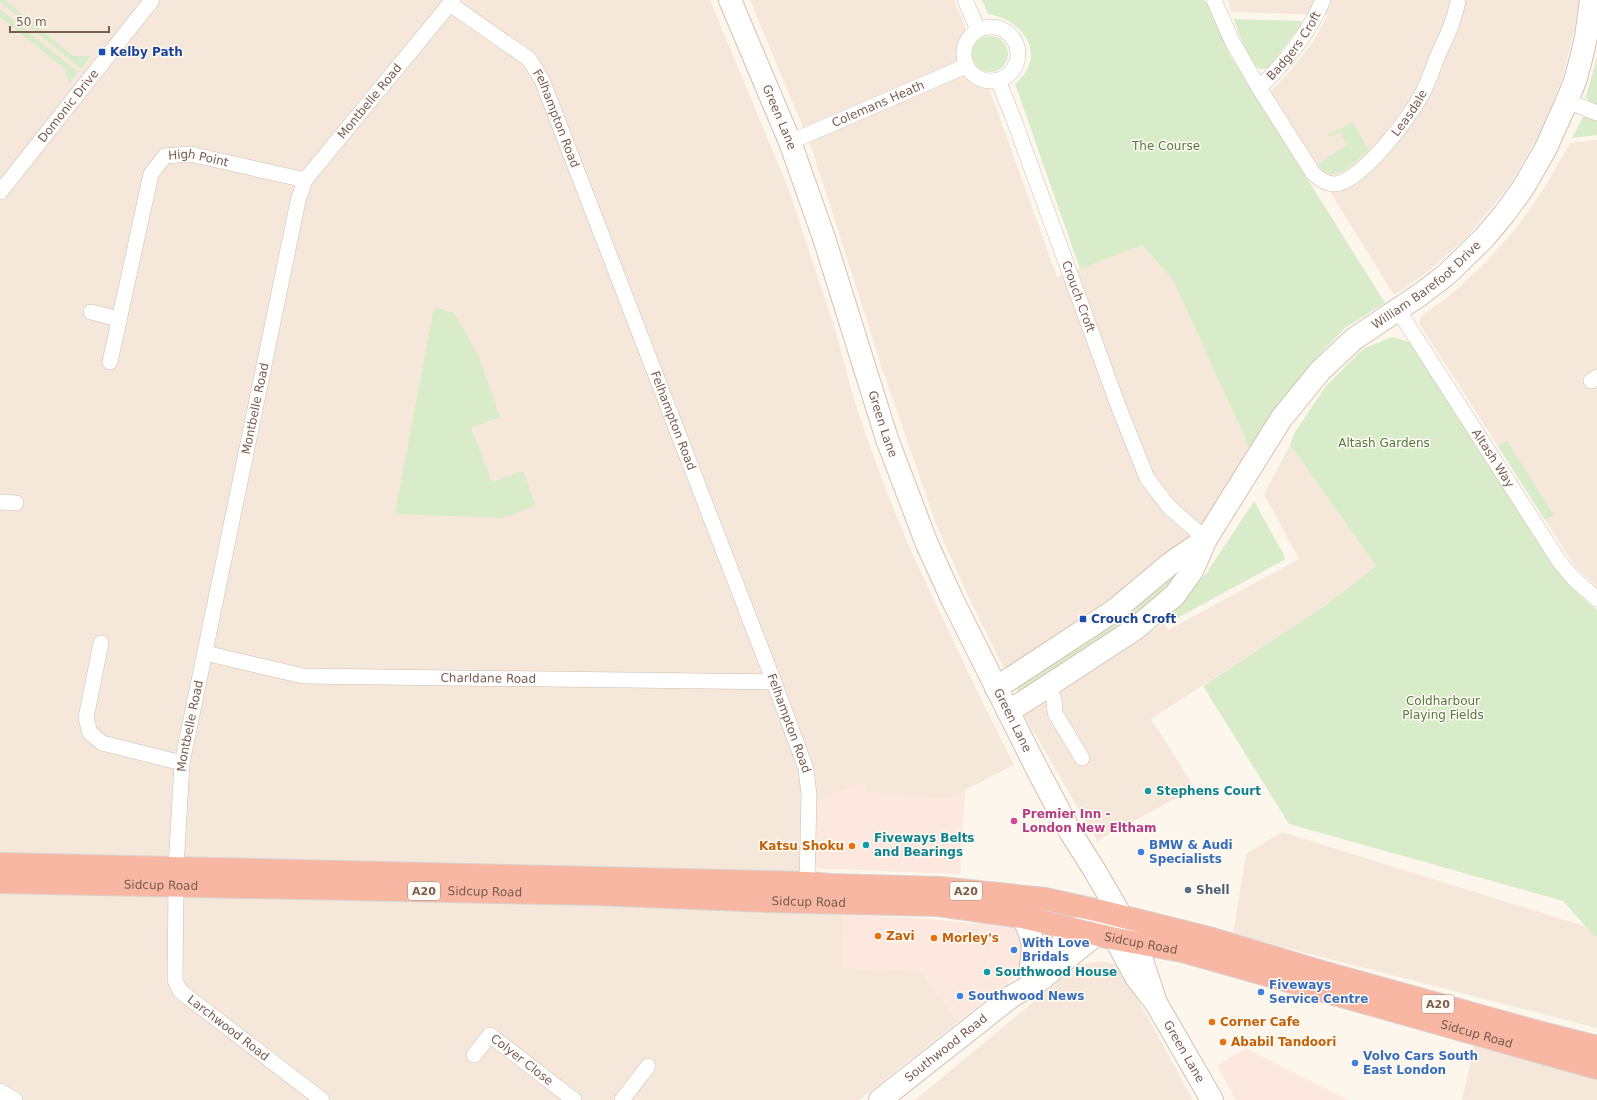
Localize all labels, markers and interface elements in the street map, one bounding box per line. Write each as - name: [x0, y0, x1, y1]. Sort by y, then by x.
- scale bar: [10, 8, 109, 34]
- street label: Badgers Croft: [1264, 9, 1324, 83]
- text: 50 m: [16, 15, 47, 29]
- place label: Kelby Path: [110, 45, 183, 59]
- marker: Kelby Path: [97, 47, 107, 57]
- street label: Montbelle Road: [335, 61, 405, 142]
- street label: Domonic Drive: [35, 66, 101, 145]
- street label: Felhampton Road: [530, 67, 582, 170]
- street label: Colemans Heath: [830, 78, 927, 130]
- street label: Green Lane: [760, 82, 799, 151]
- street label: Leasdale: [1389, 87, 1430, 139]
- park label: The Course: [1131, 139, 1200, 153]
- street label: High Point: [168, 147, 230, 170]
- street label: William Barefoot Drive: [1369, 238, 1484, 332]
- street label: Crouch Croft: [1059, 259, 1098, 335]
- street label: Montbelle Road: [239, 362, 271, 456]
- street label: Felhampton Road: [648, 369, 699, 472]
- street label: Green Lane: [865, 389, 900, 459]
- street label: Altash Way: [1469, 426, 1517, 490]
- park label: Altash Gardens: [1338, 436, 1430, 450]
- place label: Crouch Croft: [1091, 612, 1177, 626]
- marker: Crouch Croft: [1078, 614, 1088, 624]
- street label: Charldane Road: [440, 671, 536, 686]
- street label: Felhampton Road: [764, 671, 814, 775]
- street label: Montbelle Road: [175, 679, 206, 772]
- street label: Green Lane: [991, 686, 1034, 754]
- park label: Coldharbour Playing Fields: [1402, 694, 1484, 722]
- place label: Stephens Court: [1156, 784, 1261, 798]
- marker: Stephens Court: [1143, 786, 1153, 796]
- place label: Premier Inn - London New Eltham: [1022, 807, 1157, 835]
- marker: Premier Inn - London New Eltham: [1009, 816, 1019, 826]
- place label: Fiveways Belts and Bearings: [874, 831, 975, 859]
- place label: BMW & Audi Specialists: [1149, 838, 1233, 866]
- place label: Katsu Shoku: [759, 839, 844, 853]
- marker: Fiveways Belts and Bearings: [861, 840, 871, 850]
- marker: Katsu Shoku: [847, 841, 857, 851]
- marker: BMW & Audi Specialists: [1136, 847, 1146, 857]
- street label: Sidcup Road: [124, 877, 198, 893]
- road number: A20: [408, 882, 440, 900]
- road number: A20: [950, 882, 982, 900]
- place label: Shell: [1196, 883, 1230, 897]
- street label: Sidcup Road: [448, 884, 522, 899]
- marker: Shell: [1183, 885, 1193, 895]
- street label: Sidcup Road: [771, 894, 846, 910]
- place label: Zavi: [886, 929, 915, 943]
- street label: Sidcup Road: [1103, 929, 1179, 957]
- marker: Zavi: [873, 931, 883, 941]
- place label: Morley's: [942, 931, 999, 945]
- marker: Morley's: [929, 933, 939, 943]
- place label: With Love Bridals: [1022, 936, 1090, 964]
- marker: With Love Bridals: [1009, 945, 1019, 955]
- place label: Southwood House: [995, 965, 1117, 979]
- marker: Southwood House: [982, 967, 992, 977]
- place label: Fiveways Service Centre: [1269, 978, 1368, 1006]
- marker: Fiveways Service Centre: [1256, 987, 1266, 997]
- place label: Southwood News: [968, 989, 1084, 1003]
- marker: Southwood News: [955, 991, 965, 1001]
- street label: Larchwood Road: [185, 992, 272, 1064]
- road number: A20: [1422, 995, 1454, 1013]
- street label: Southwood Road: [902, 1011, 990, 1085]
- place label: Corner Cafe: [1220, 1015, 1300, 1029]
- marker: Corner Cafe: [1207, 1017, 1217, 1027]
- street label: Sidcup Road: [1439, 1017, 1514, 1051]
- street label: Green Lane: [1161, 1018, 1207, 1085]
- street label: Colyer Close: [488, 1031, 556, 1088]
- place label: Ababil Tandoori: [1231, 1035, 1336, 1049]
- marker: Ababil Tandoori: [1218, 1037, 1228, 1047]
- place label: Volvo Cars South East London: [1363, 1049, 1478, 1077]
- marker: Volvo Cars South East London: [1350, 1058, 1360, 1068]

